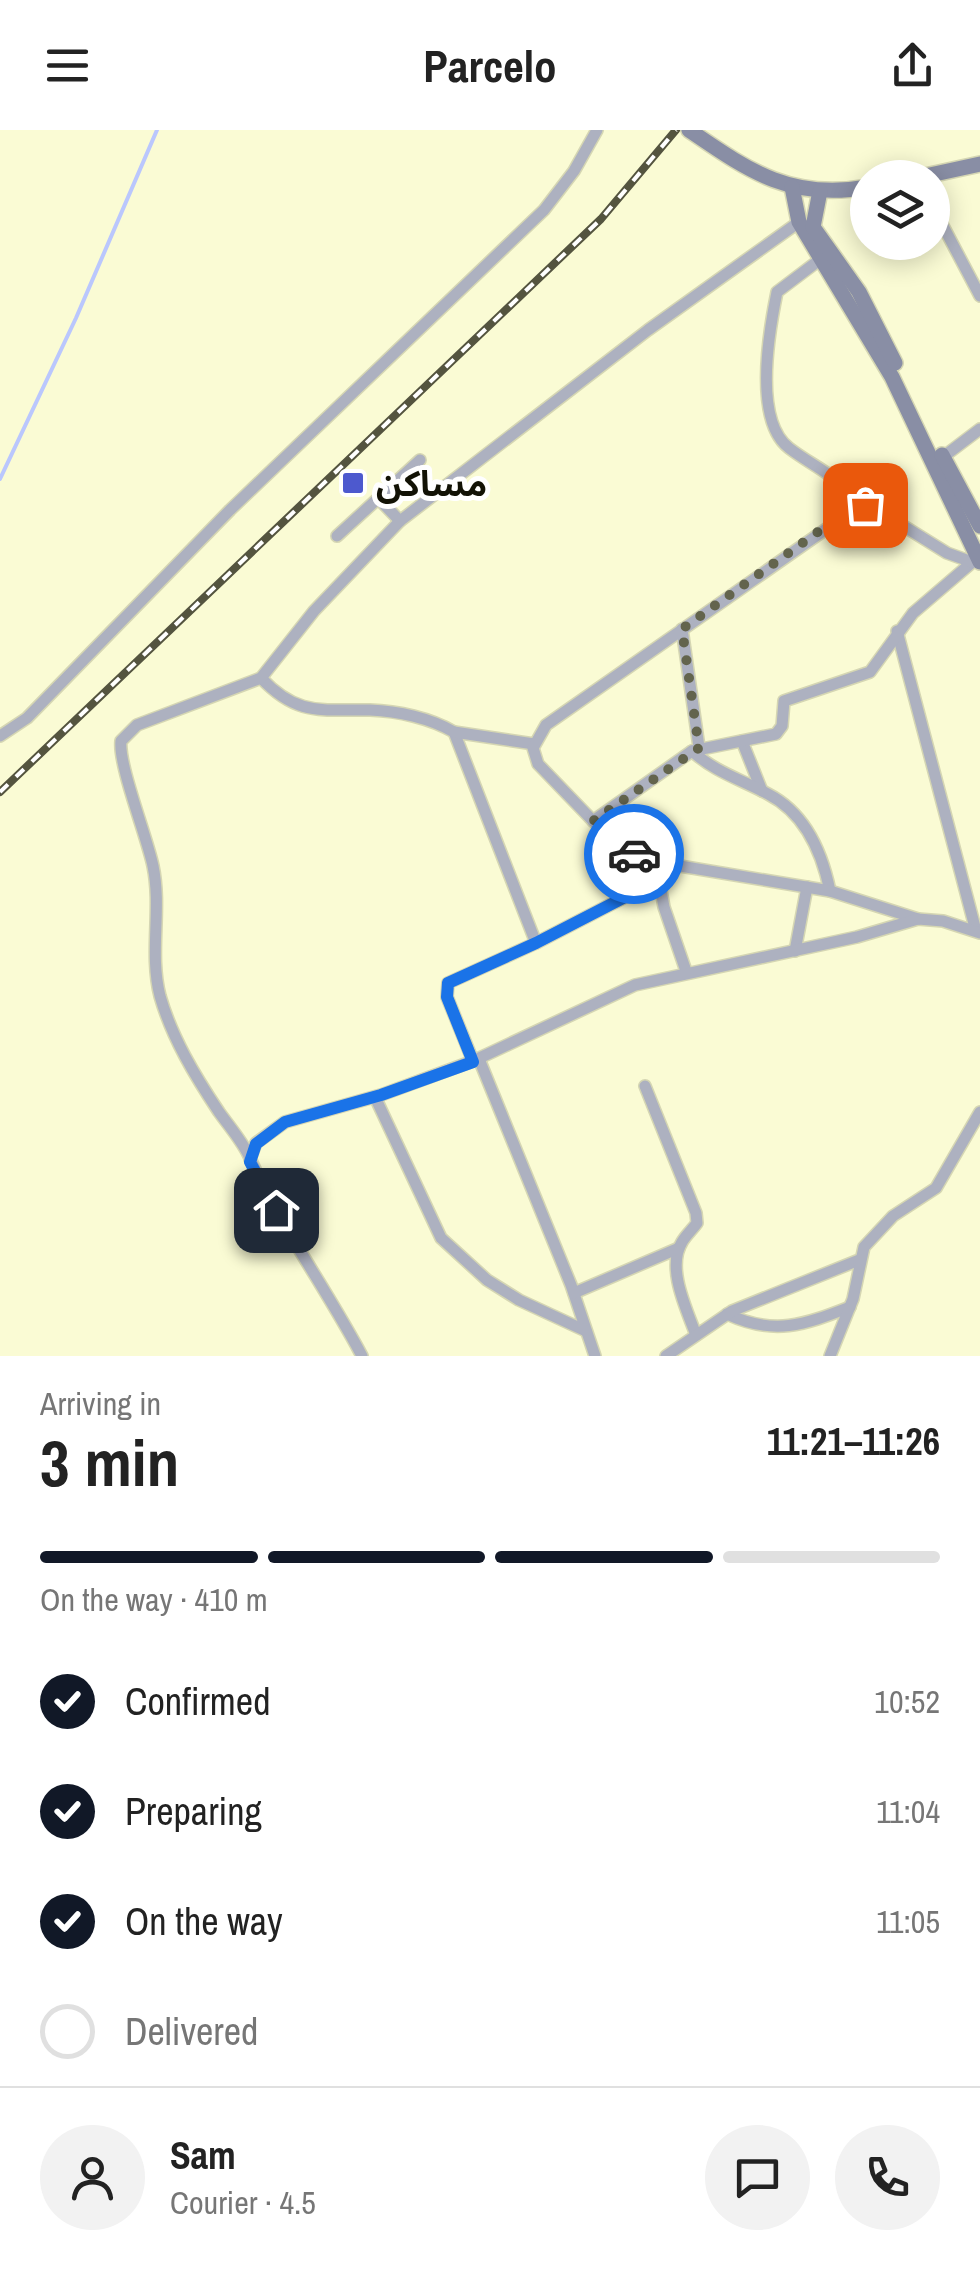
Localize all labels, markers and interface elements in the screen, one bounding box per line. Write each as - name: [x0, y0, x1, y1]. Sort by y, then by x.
- text: Parcelo: [423, 35, 557, 96]
- icon: menu: [40, 38, 95, 93]
- icon: share: [885, 38, 940, 93]
- map controls: [850, 160, 950, 260]
- button: layers: [850, 160, 950, 260]
- place label: مساكن: [376, 460, 487, 507]
- pin: [823, 463, 908, 548]
- marker: مساكن: [340, 470, 366, 496]
- icon: bag: [838, 478, 893, 533]
- courier: [584, 804, 684, 904]
- icon: car: [607, 827, 662, 882]
- pin: [234, 1168, 319, 1253]
- icon: home: [249, 1183, 304, 1238]
- text: Arriving in: [40, 1382, 161, 1425]
- text: 11:21–11:26: [767, 1416, 940, 1467]
- text: 3 min: [40, 1419, 179, 1506]
- text: On the way · 410 m: [40, 1578, 268, 1621]
- icon: check: [40, 1674, 95, 1729]
- text: Confirmed: [125, 1676, 270, 1727]
- text: 10:52: [874, 1680, 940, 1723]
- icon: check: [40, 1784, 95, 1839]
- text: Preparing: [125, 1786, 262, 1837]
- text: 11:04: [876, 1790, 940, 1833]
- icon: check: [40, 1894, 95, 1949]
- text: On the way: [125, 1896, 283, 1947]
- text: 11:05: [876, 1900, 940, 1943]
- text: Delivered: [125, 2006, 258, 2057]
- button: person: [40, 2125, 145, 2230]
- button: chat: [705, 2125, 810, 2230]
- button: phone: [835, 2125, 940, 2230]
- text: Sam: [170, 2130, 236, 2181]
- text: Courier · 4.5: [170, 2181, 316, 2224]

